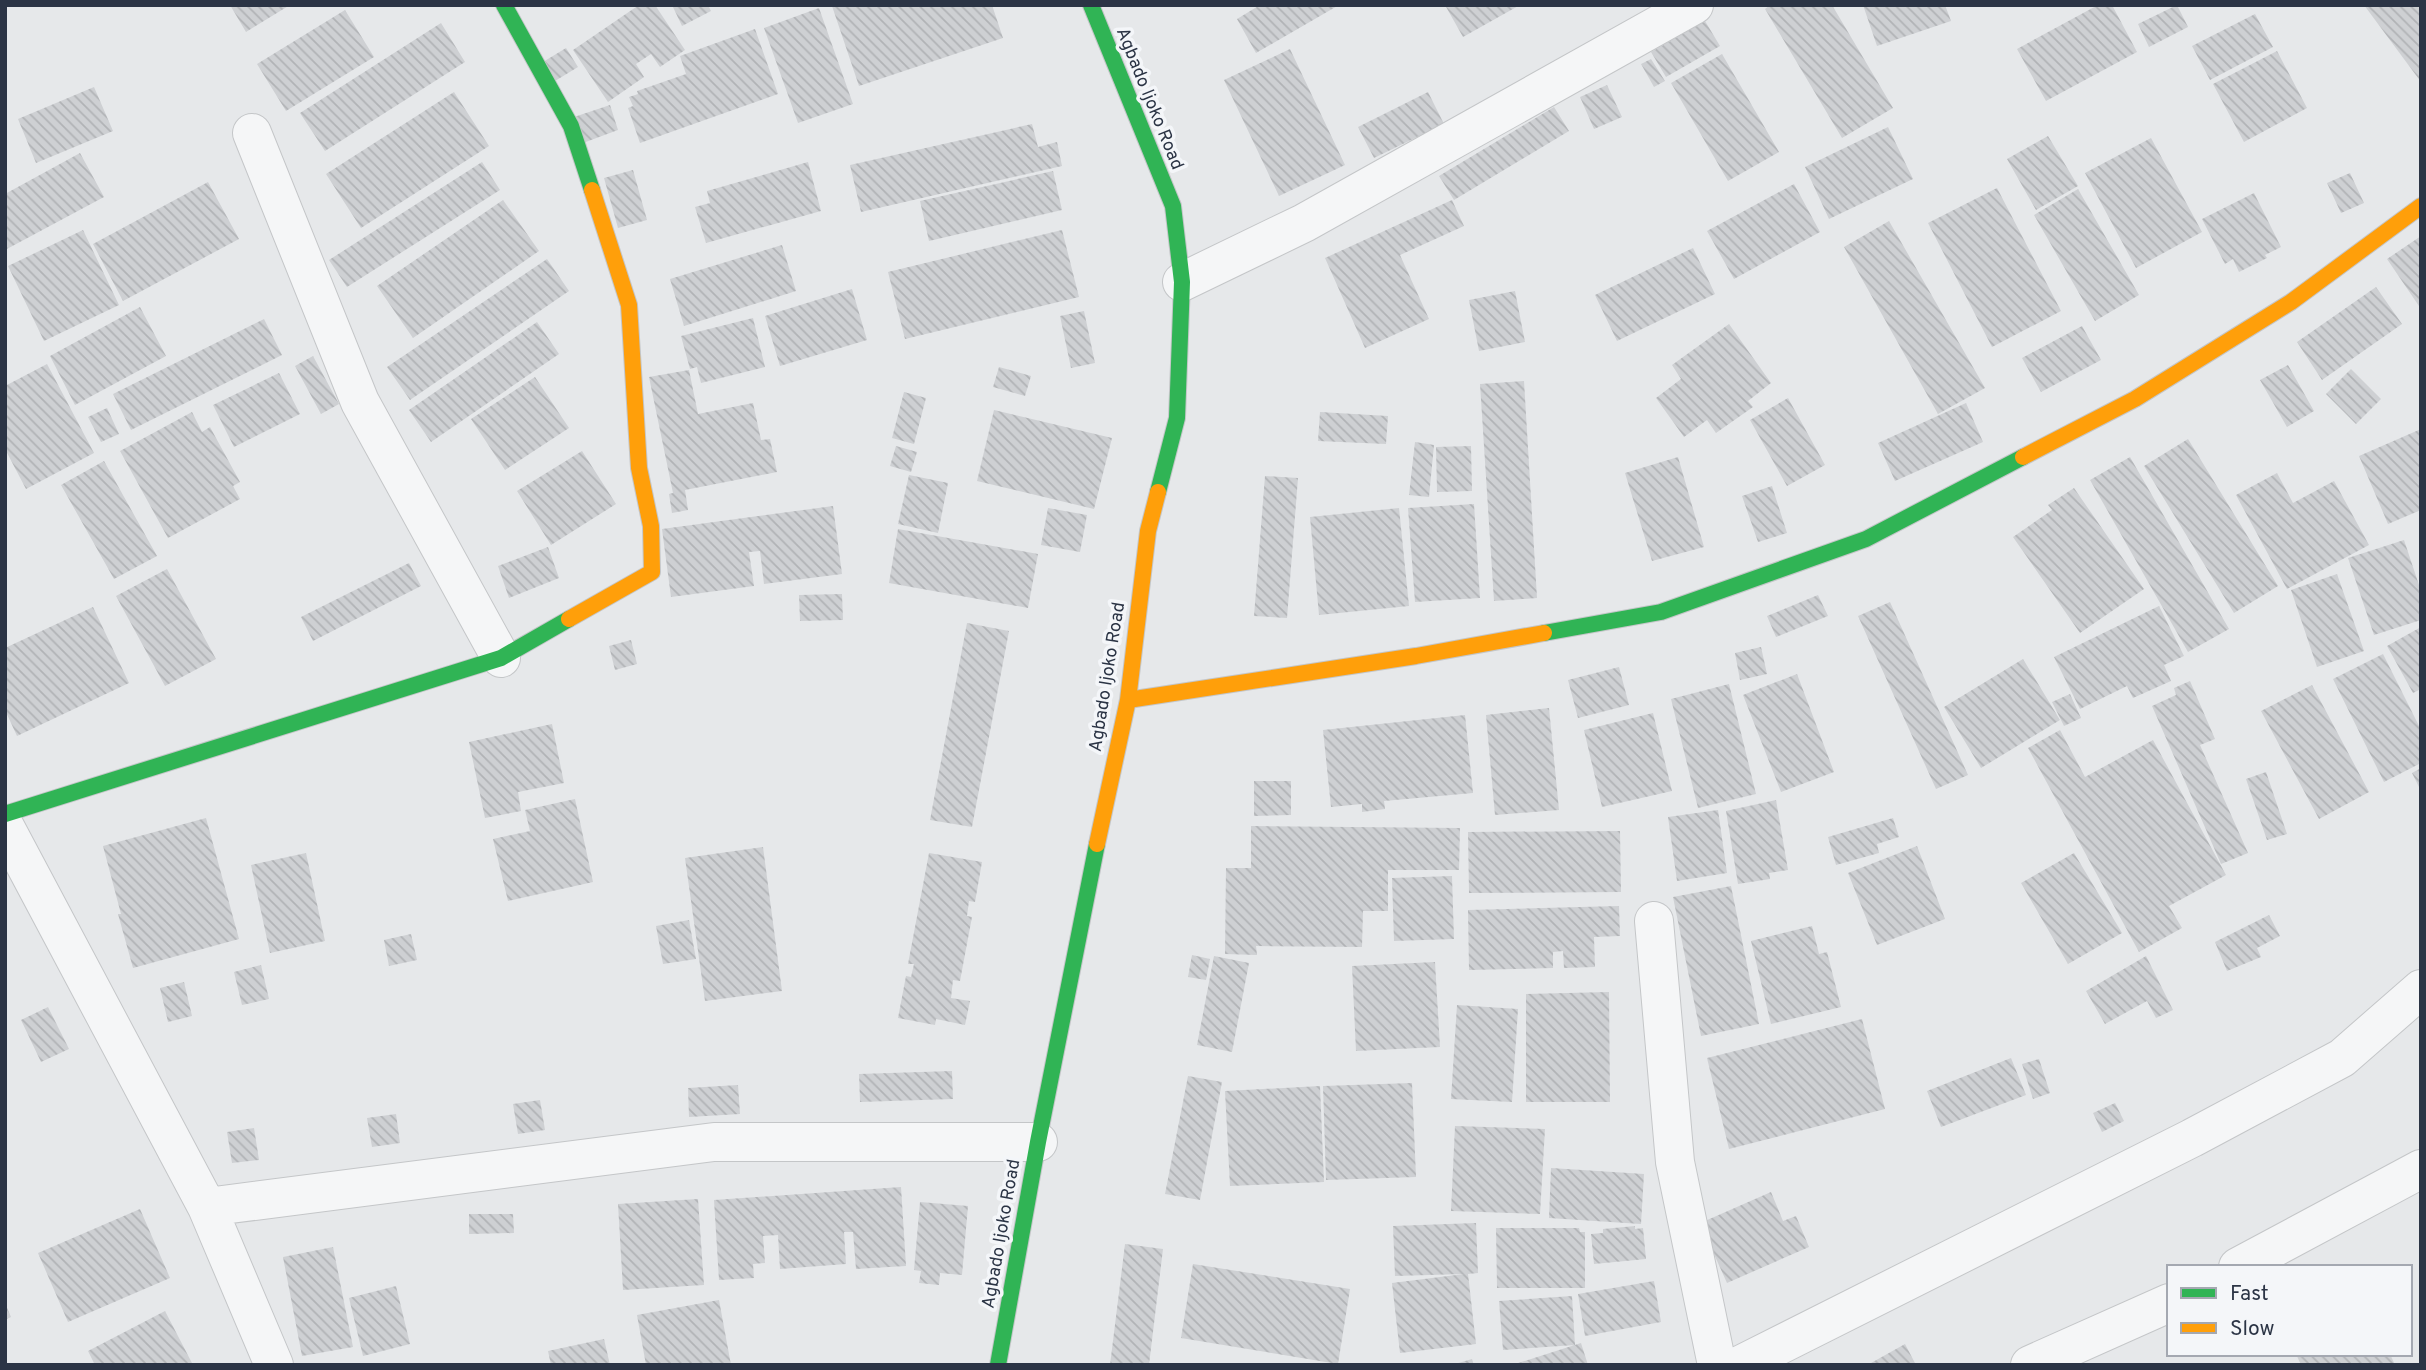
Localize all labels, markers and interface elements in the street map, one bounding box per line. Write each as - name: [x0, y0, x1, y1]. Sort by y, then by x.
- street label: Agbado Ijoko Road: [1110, 25, 1188, 173]
- street label: Agbado Ijoko Road: [1085, 600, 1131, 754]
- street label: Agbado Ijoko Road: [978, 1157, 1026, 1311]
- legend: [2167, 1265, 2412, 1356]
- text: Fast: [2230, 1281, 2269, 1308]
- text: Slow: [2230, 1316, 2275, 1343]

